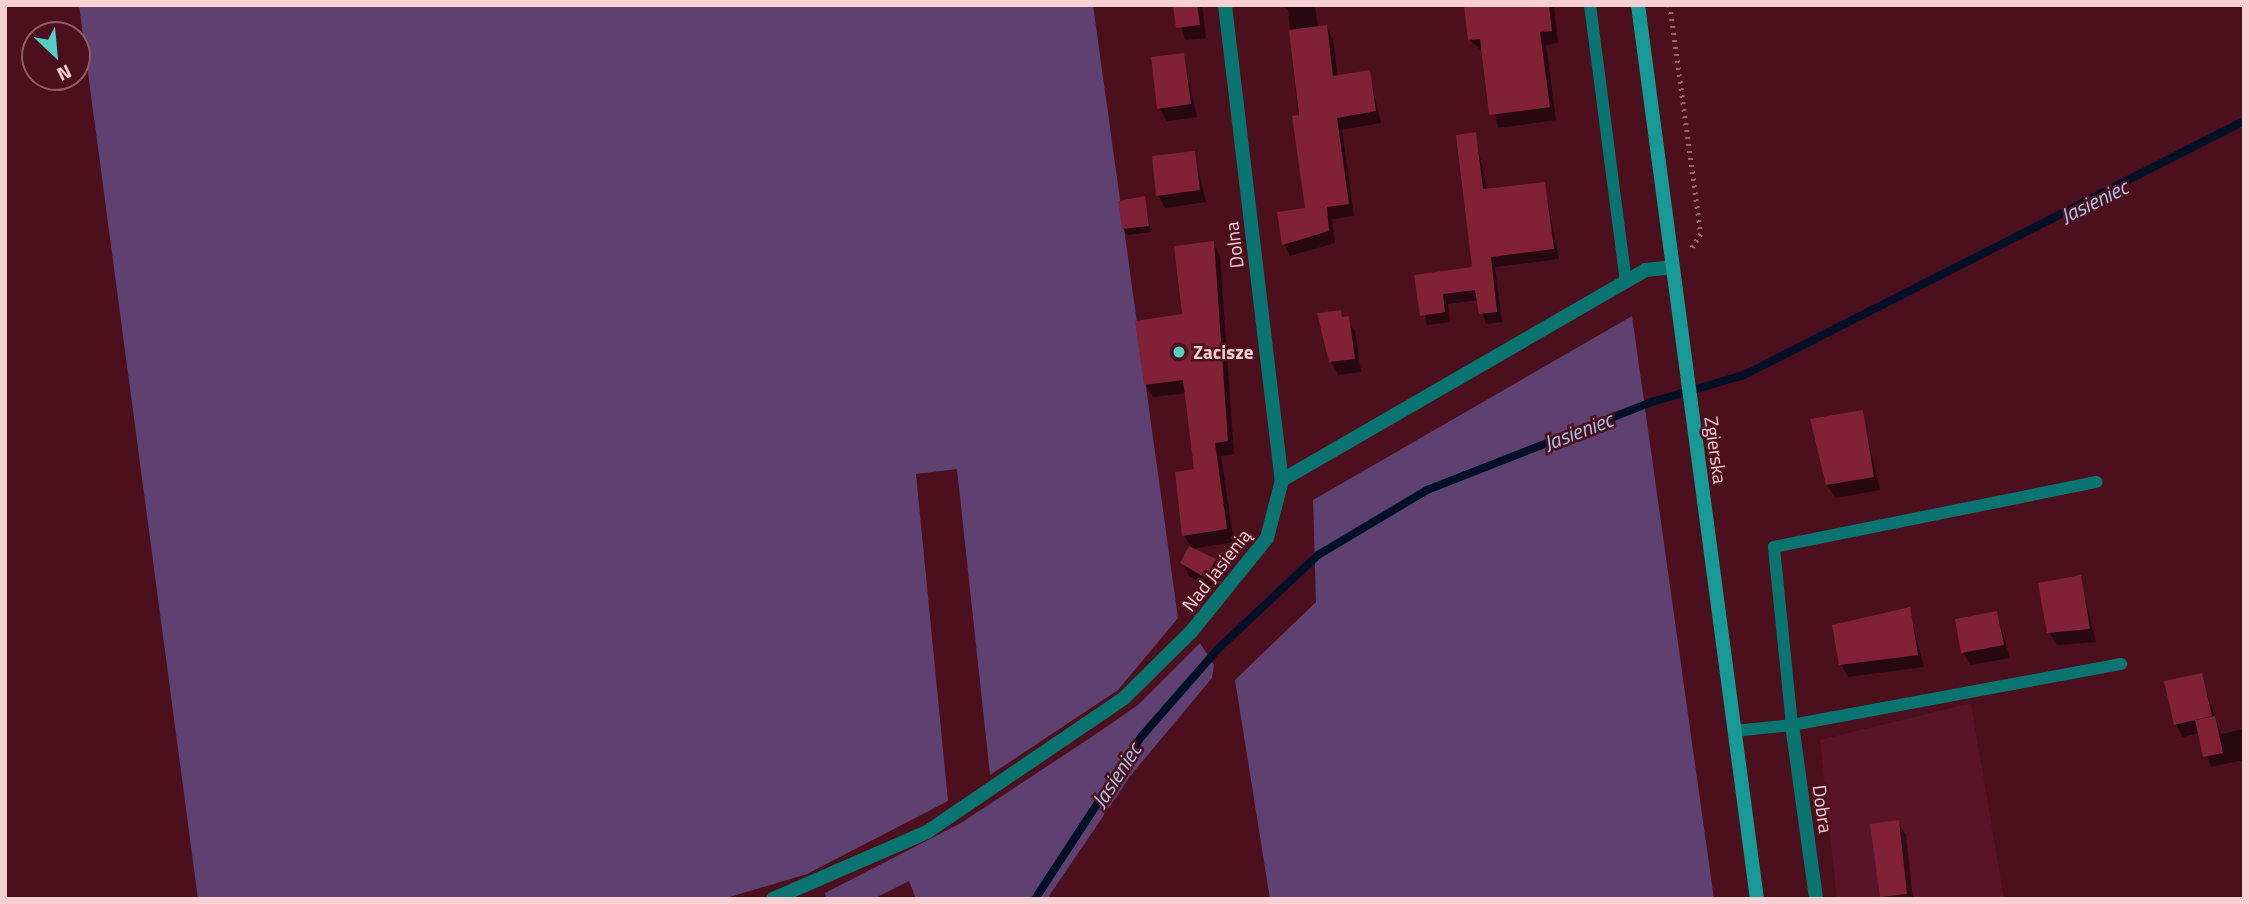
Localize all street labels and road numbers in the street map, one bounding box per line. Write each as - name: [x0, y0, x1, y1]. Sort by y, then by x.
- street label: Dolna: [1220, 221, 1248, 269]
- street label: Zgierska: [1700, 415, 1732, 485]
- street label: Nad Jasienią: [1177, 524, 1255, 616]
- street label: Dobra: [1808, 783, 1838, 835]

